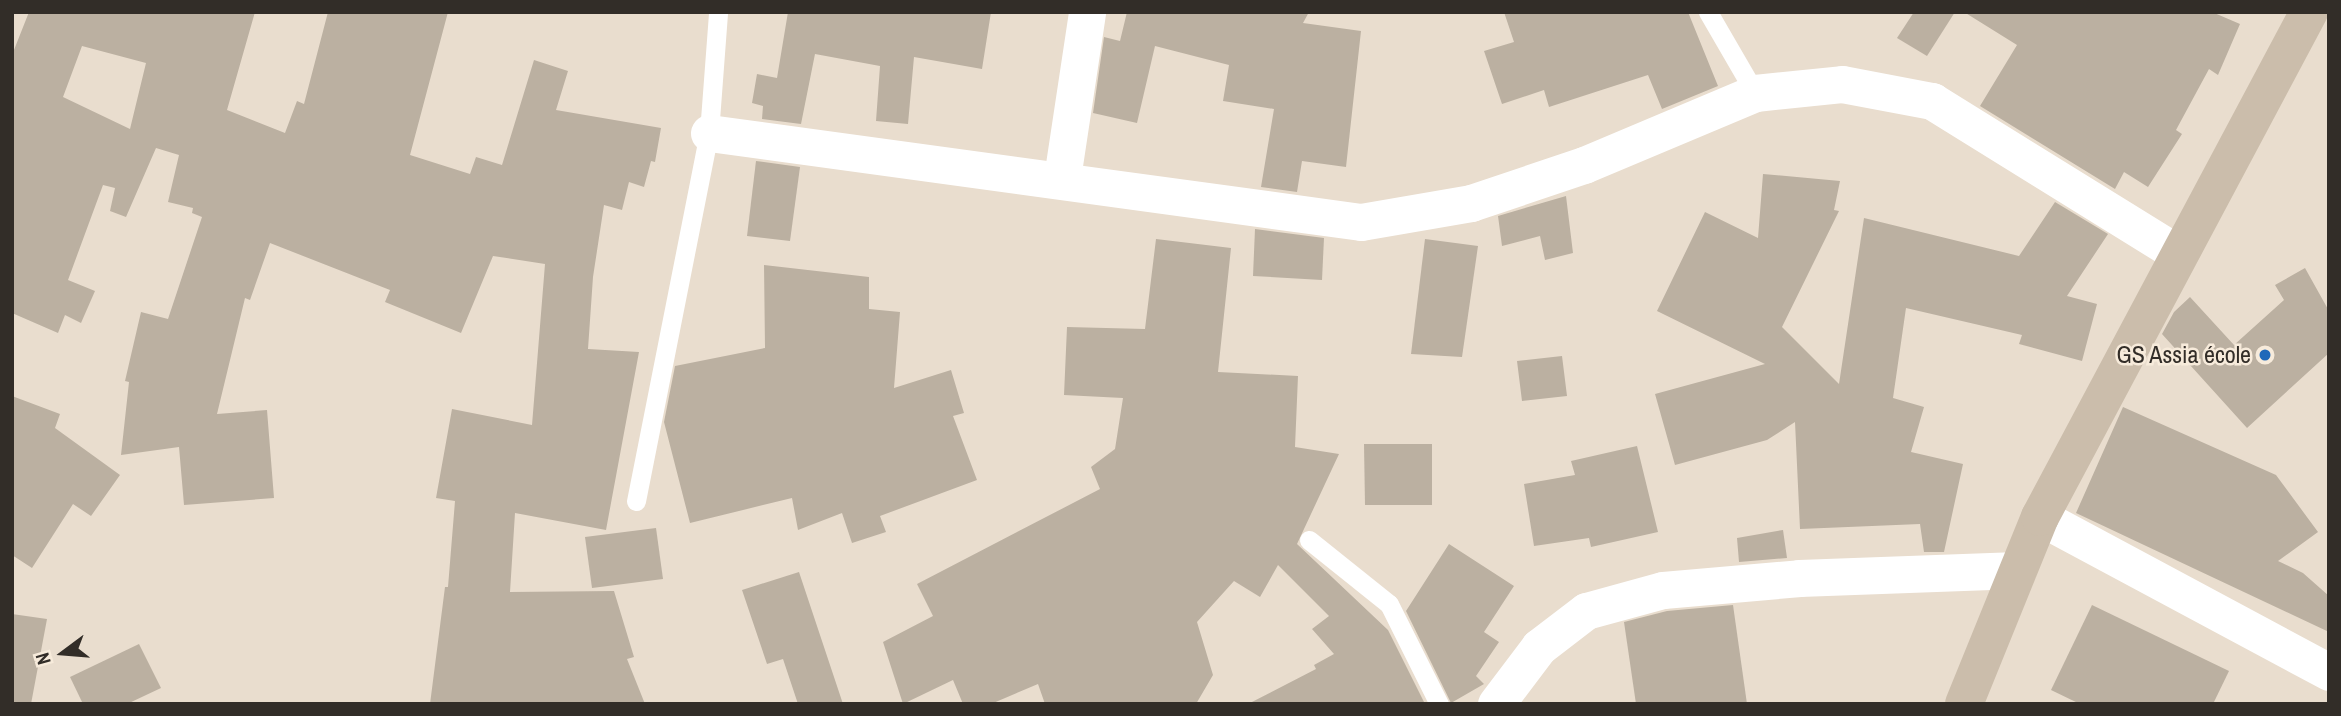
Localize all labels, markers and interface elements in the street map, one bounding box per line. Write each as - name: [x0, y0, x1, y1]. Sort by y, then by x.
- place label: GS Assia école: [2115, 341, 2251, 369]
- marker: GS Assia école: [2257, 347, 2273, 363]
- north arrow: [28, 618, 98, 688]
- text: N: [29, 650, 57, 668]

